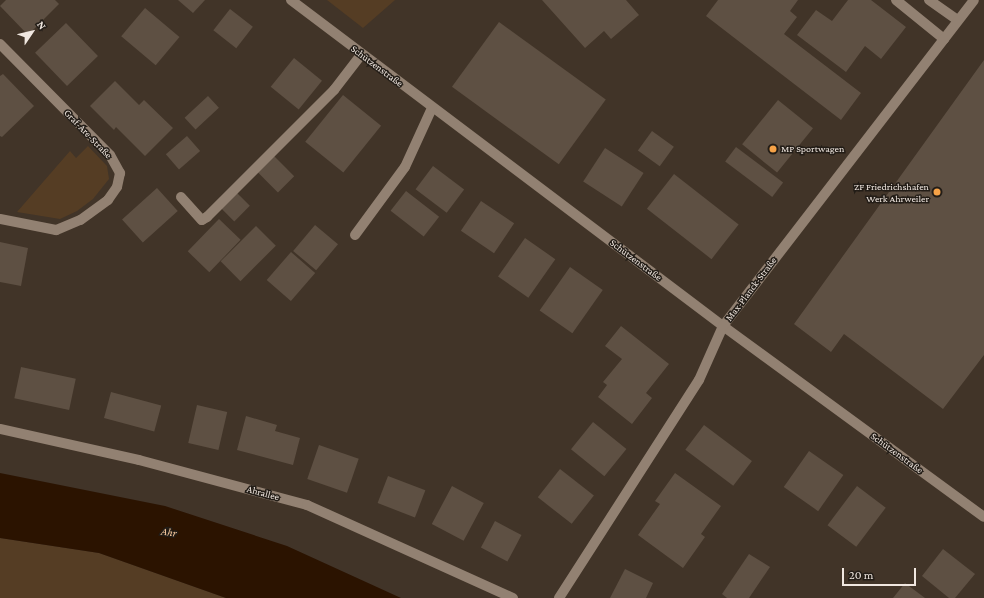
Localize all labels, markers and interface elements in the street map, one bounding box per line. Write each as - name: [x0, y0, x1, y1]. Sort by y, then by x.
- north arrow: [12, 12, 52, 52]
- text: N: [35, 19, 49, 32]
- street label: Schützenstraße: [349, 43, 405, 89]
- street label: Graf-Are-Straße: [61, 107, 115, 161]
- place label: MP Sportwagen: [781, 143, 844, 155]
- marker: MP Sportwagen: [768, 144, 778, 154]
- place label: ZF Friedrichshafen Werk Ahrweiler: [854, 180, 929, 204]
- marker: ZF Friedrichshafen Werk Ahrweiler: [932, 187, 942, 197]
- street label: Schützenstraße: [608, 237, 664, 283]
- street label: Max-Planck-Straße: [723, 255, 779, 323]
- street label: Schützenstraße: [868, 430, 926, 476]
- street label: Ahrallee: [245, 483, 281, 503]
- water label: Ahr: [160, 524, 178, 540]
- scale bar: [844, 560, 918, 586]
- text: 20 m: [849, 568, 873, 582]

